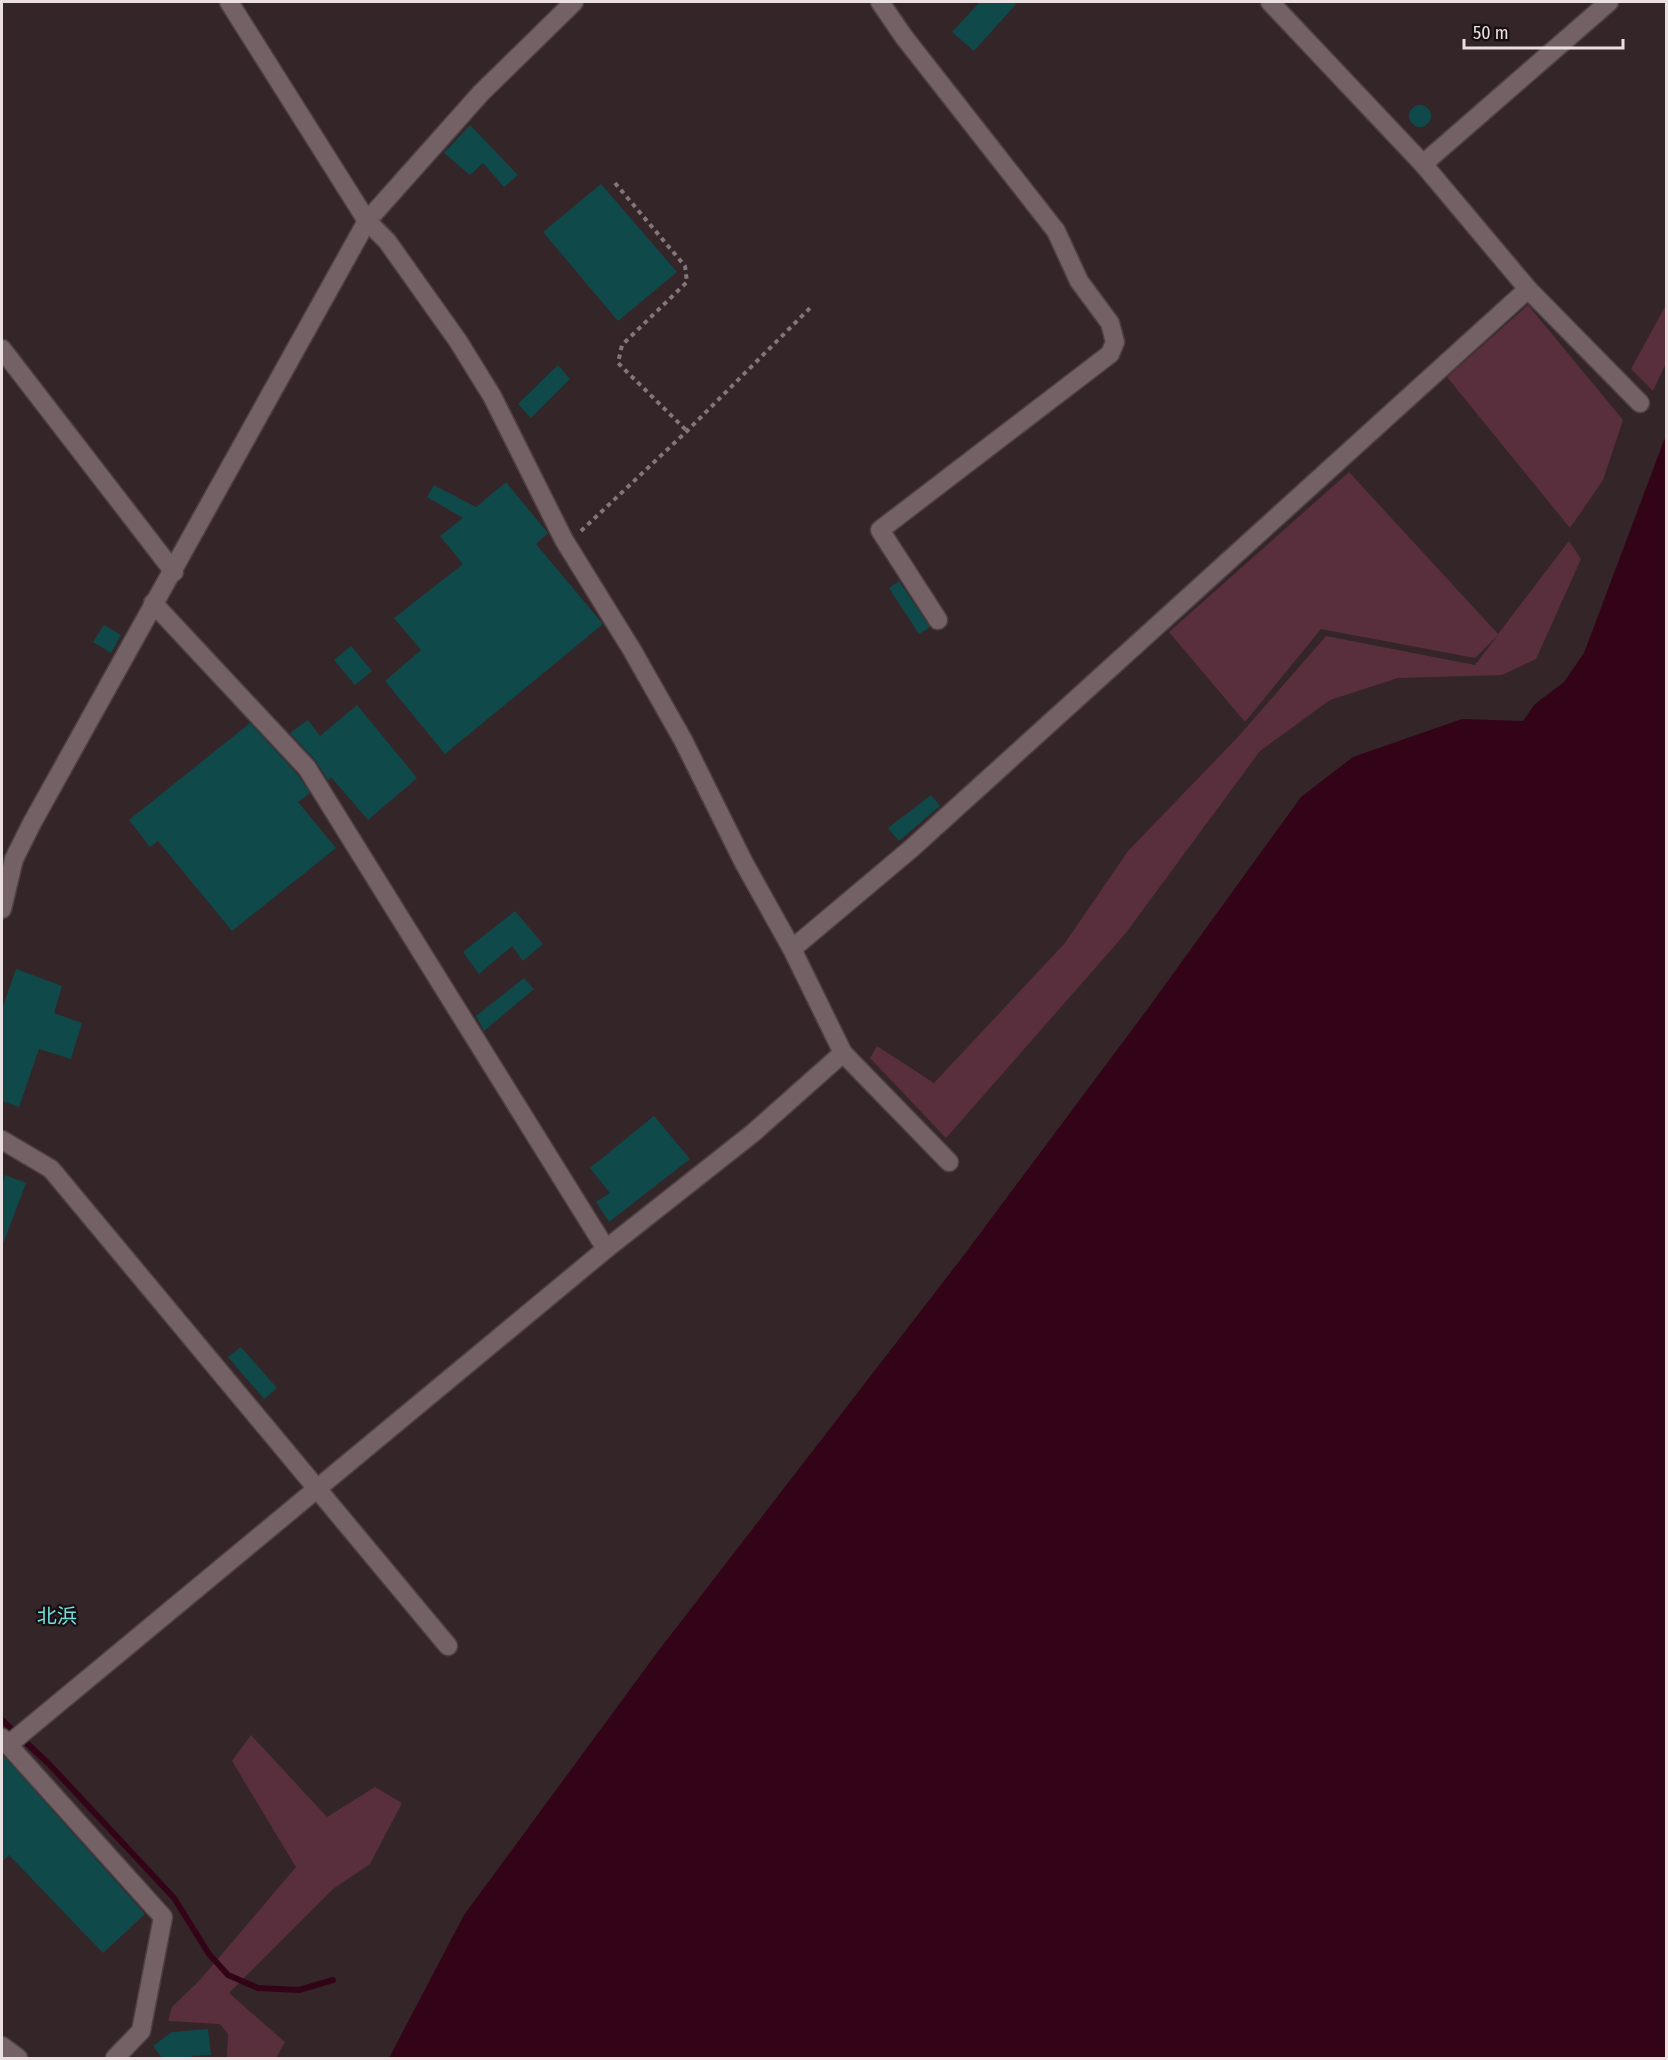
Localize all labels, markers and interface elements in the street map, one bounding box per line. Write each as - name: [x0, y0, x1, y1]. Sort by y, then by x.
- scale bar: [1464, 12, 1623, 50]
- text: 50 m: [1473, 22, 1509, 44]
- district label: 北浜: [37, 1604, 77, 1628]

